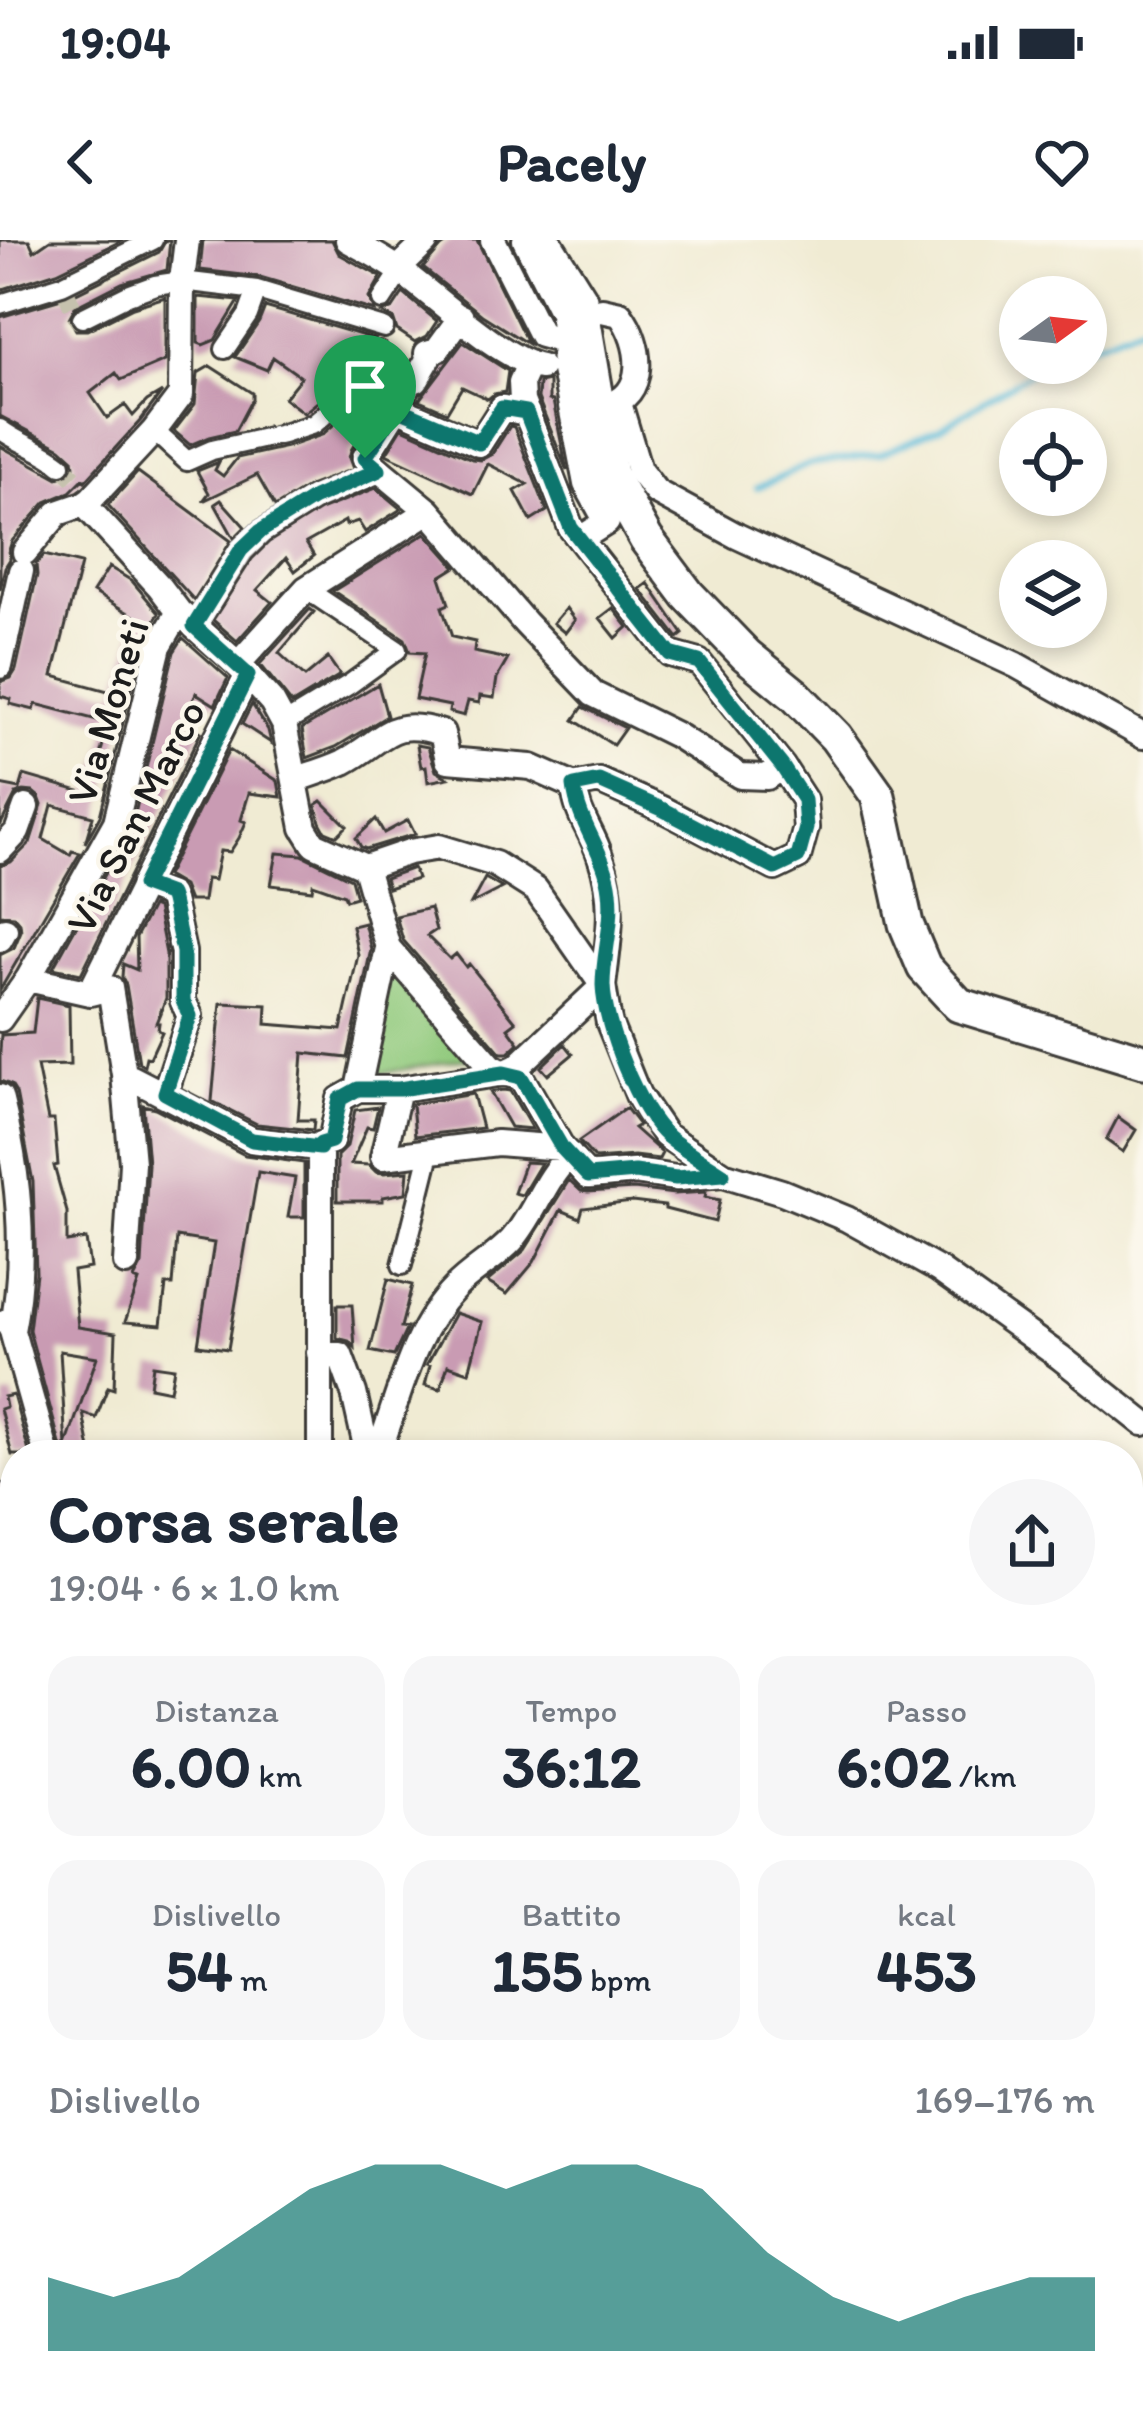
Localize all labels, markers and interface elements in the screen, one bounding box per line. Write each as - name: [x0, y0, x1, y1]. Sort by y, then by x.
- text: 19:04: [60, 15, 170, 69]
- icon: back: [48, 129, 114, 195]
- icon: heart: [1029, 129, 1095, 195]
- text: Pacely: [497, 130, 646, 195]
- north arrow: [999, 276, 1107, 384]
- map controls: [999, 276, 1107, 648]
- pin: [314, 335, 416, 458]
- icon: arrive: [332, 353, 398, 419]
- button: locate: [999, 408, 1107, 516]
- button: layers: [999, 540, 1107, 648]
- street label: Via Moneti: [55, 612, 160, 810]
- street label: Via San Marco: [55, 691, 216, 942]
- text: Corsa serale: [48, 1479, 399, 1559]
- button: share: [969, 1479, 1095, 1605]
- text: 19:04 · 6 × 1.0 km: [48, 1564, 340, 1611]
- text: Distanza: [154, 1691, 279, 1730]
- text: Tempo: [526, 1691, 617, 1730]
- text: Passo: [886, 1691, 967, 1730]
- text: 6.00: [131, 1730, 251, 1802]
- text: 36:12: [502, 1730, 641, 1802]
- text: 6:02: [837, 1730, 952, 1802]
- text: km: [251, 1756, 302, 1795]
- text: /km: [952, 1756, 1016, 1795]
- text: Dislivello: [152, 1895, 281, 1934]
- text: Battito: [522, 1895, 621, 1934]
- text: kcal: [897, 1895, 956, 1934]
- text: 54: [165, 1934, 233, 2006]
- text: 155: [492, 1934, 583, 2006]
- text: 453: [876, 1934, 977, 2006]
- text: m: [233, 1960, 268, 1999]
- text: bpm: [583, 1960, 651, 1999]
- text: Dislivello: [48, 2076, 201, 2123]
- text: 169–176 m: [914, 2076, 1095, 2123]

